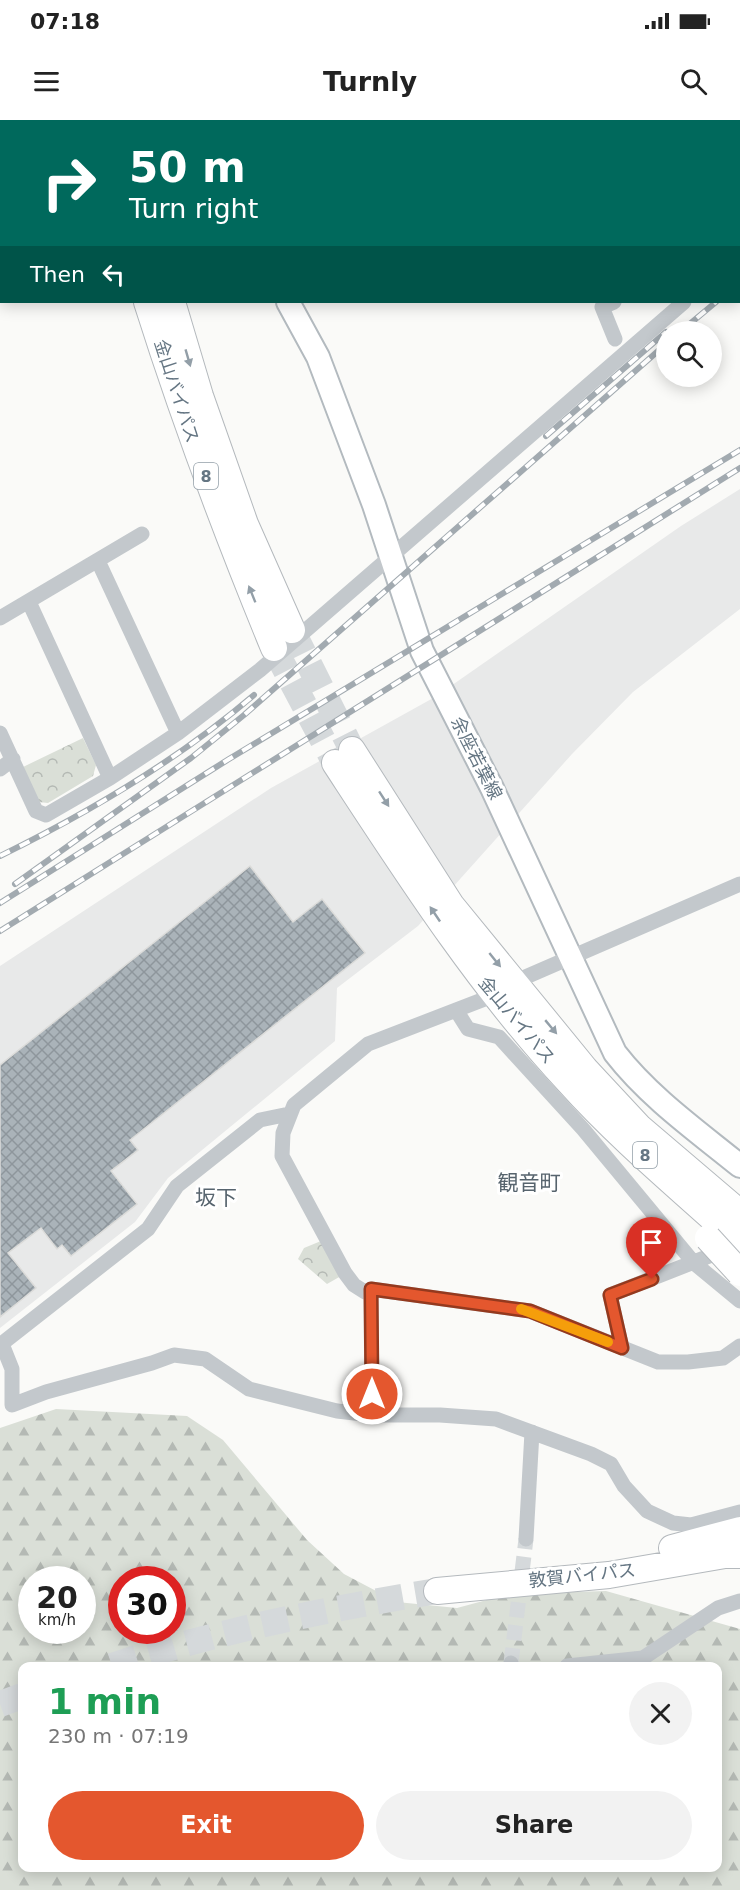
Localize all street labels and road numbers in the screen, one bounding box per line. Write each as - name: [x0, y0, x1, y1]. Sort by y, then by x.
- street label: 金山バイパス: [150, 337, 204, 445]
- road number: 8: [194, 463, 218, 489]
- street label: 余座若葉線: [447, 713, 507, 803]
- street label: 金山バイパス: [474, 972, 560, 1068]
- road number: 8: [633, 1142, 657, 1168]
- street label: 敦賀バイパス: [527, 1559, 637, 1591]

